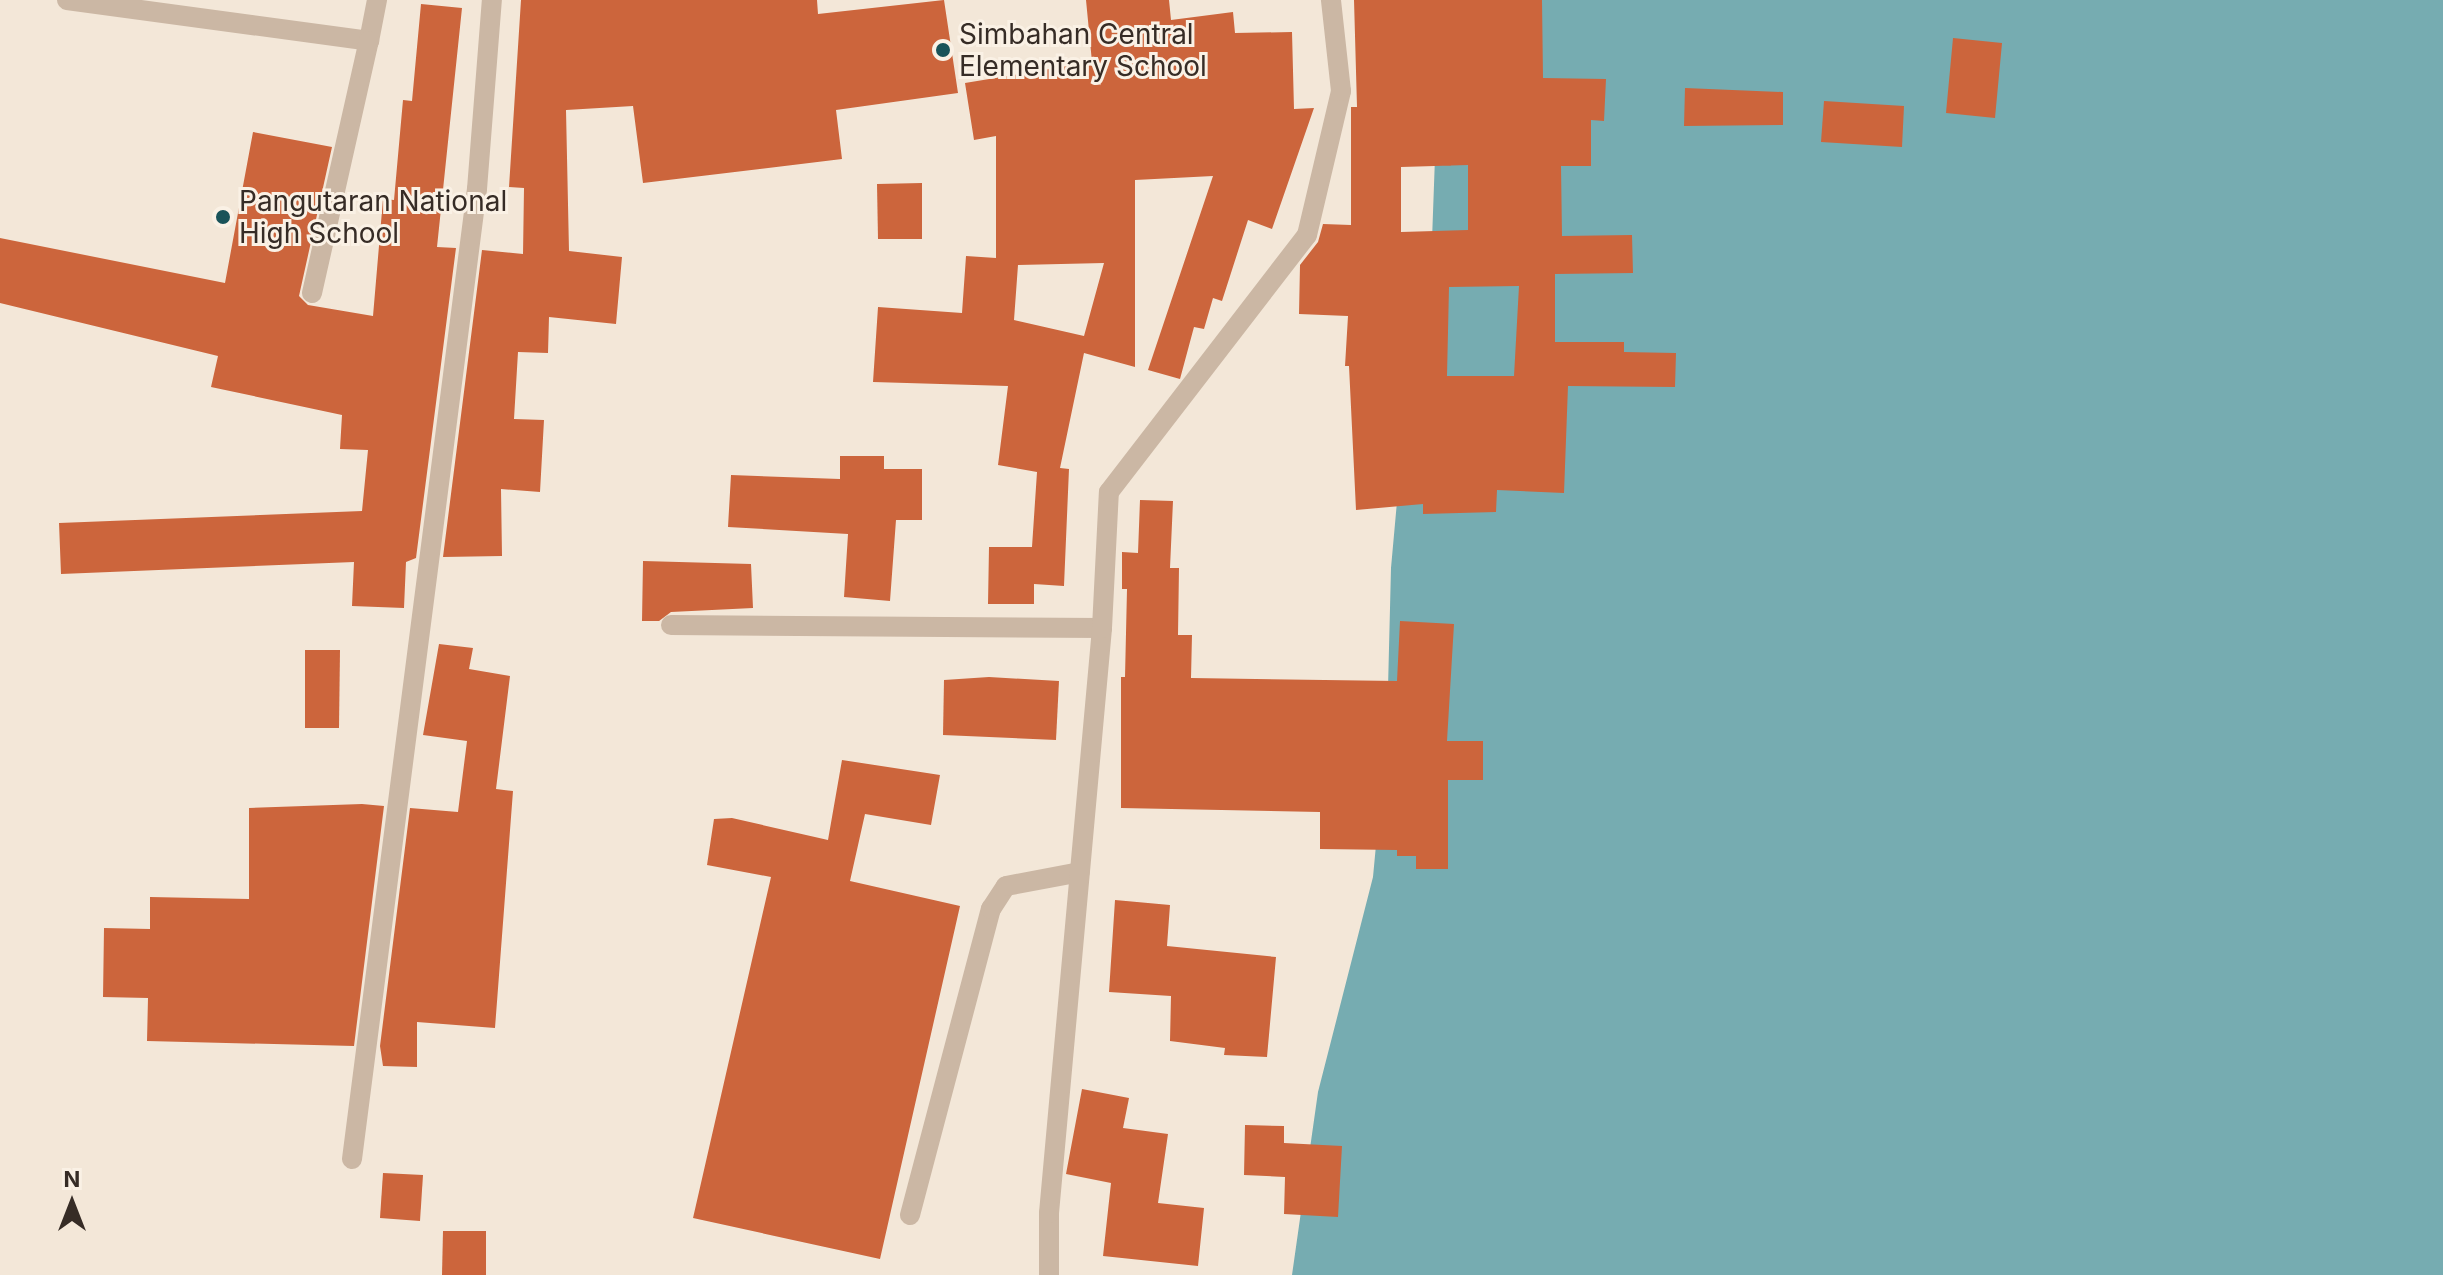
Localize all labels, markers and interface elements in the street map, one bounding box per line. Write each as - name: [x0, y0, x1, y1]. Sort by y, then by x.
- place label: Simbahan Central Elementary School: [959, 17, 1207, 83]
- marker: Simbahan Central Elementary School: [934, 41, 952, 59]
- place label: Pangutaran National High School: [239, 184, 507, 250]
- marker: Pangutaran National High School: [214, 208, 232, 226]
- north arrow: [32, 1163, 112, 1243]
- text: N: [64, 1166, 80, 1192]

